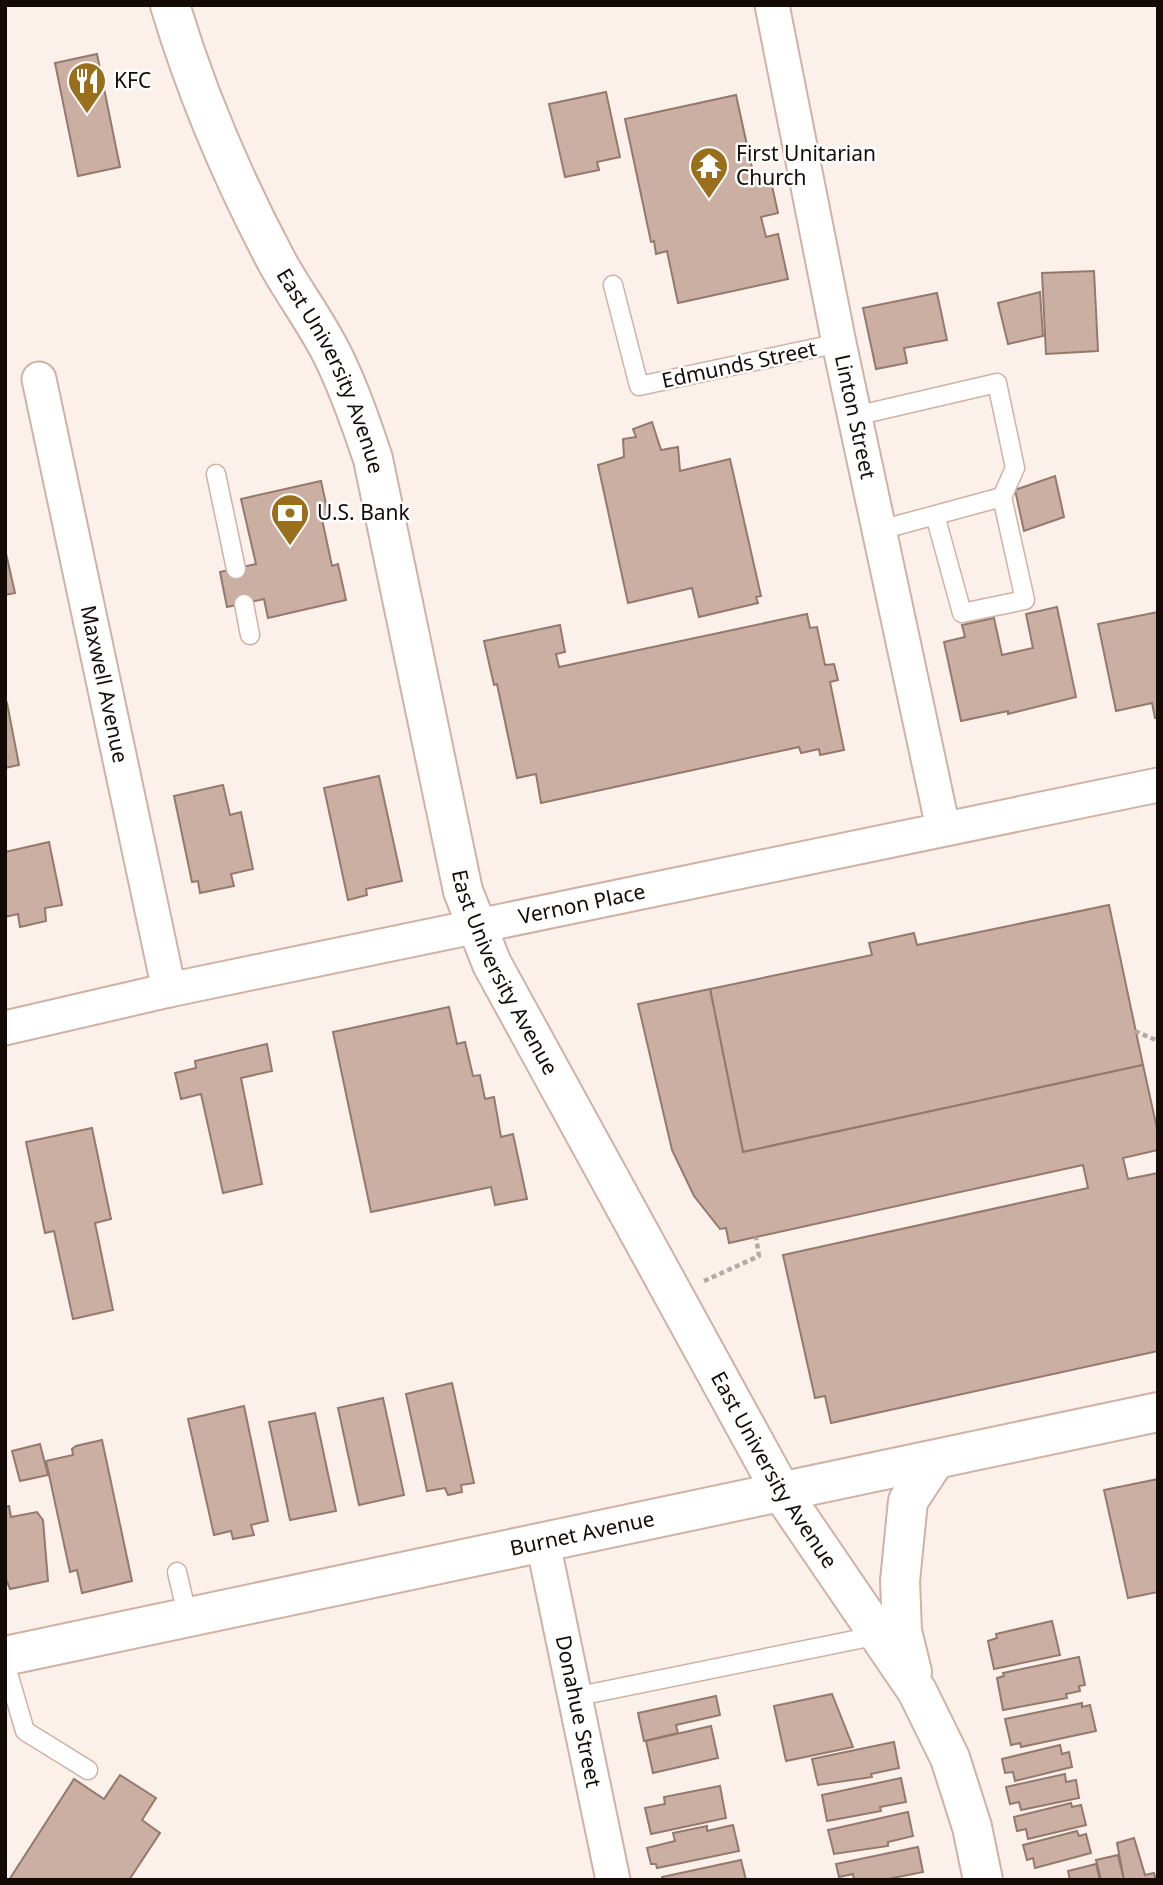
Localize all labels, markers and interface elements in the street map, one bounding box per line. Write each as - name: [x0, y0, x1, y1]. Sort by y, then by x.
- restaurant icon: KFC: [66, 60, 108, 115]
- place label: KFC: [114, 66, 151, 94]
- place label: First Unitarian Church: [736, 139, 876, 191]
- temple icon: First Unitarian Church: [688, 145, 730, 200]
- street label: East University Avenue: [271, 263, 391, 476]
- street label: Edmunds Street: [659, 334, 819, 394]
- street label: Linton Street: [829, 352, 883, 482]
- bank icon: U.S. Bank: [269, 492, 311, 547]
- place label: U.S. Bank: [317, 498, 411, 526]
- street label: Maxwell Avenue: [75, 603, 135, 765]
- street label: East University Avenue: [446, 867, 565, 1080]
- street label: Vernon Place: [516, 877, 648, 930]
- street label: East University Avenue: [705, 1366, 844, 1573]
- street label: Burnet Avenue: [507, 1504, 657, 1562]
- street label: Donahue Street: [550, 1633, 608, 1790]

